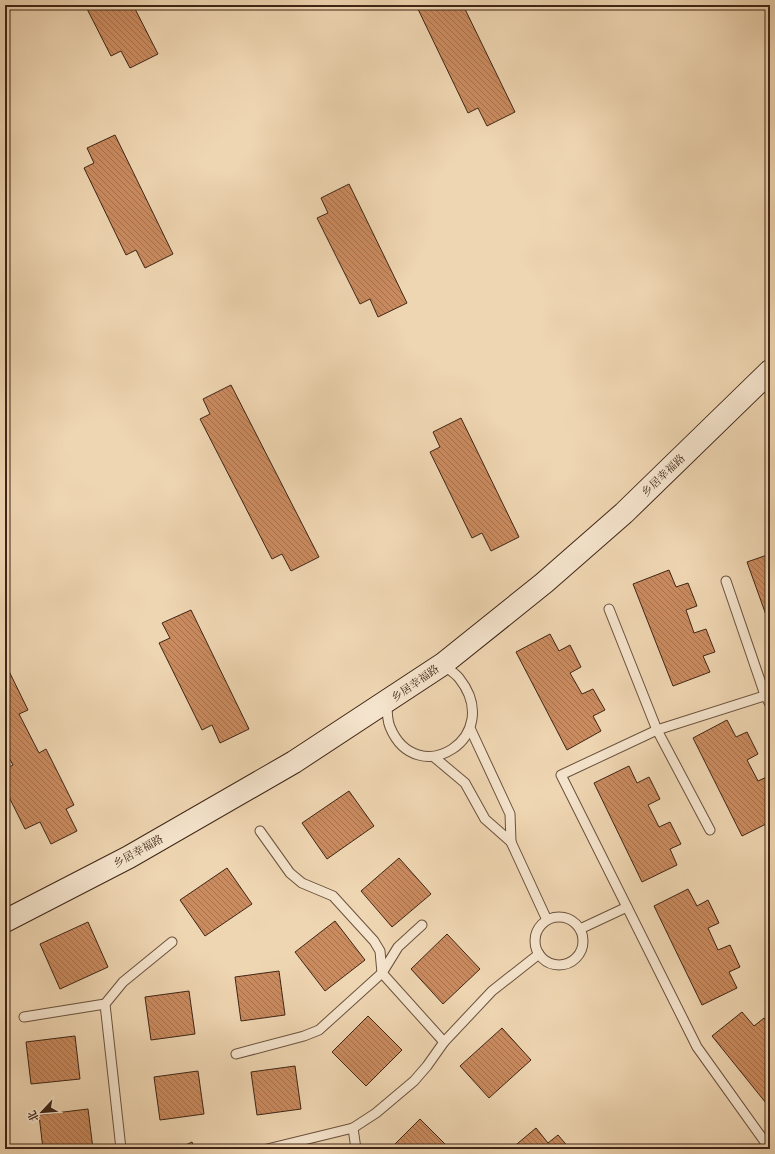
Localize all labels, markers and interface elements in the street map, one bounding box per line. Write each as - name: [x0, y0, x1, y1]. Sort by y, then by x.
- street label: 乡居幸福路: [638, 451, 688, 500]
- street label: 乡居幸福路: [388, 661, 442, 705]
- street label: 乡居幸福路: [111, 832, 166, 871]
- north arrow: [22, 1092, 62, 1132]
- text: 北: [24, 1108, 43, 1124]

